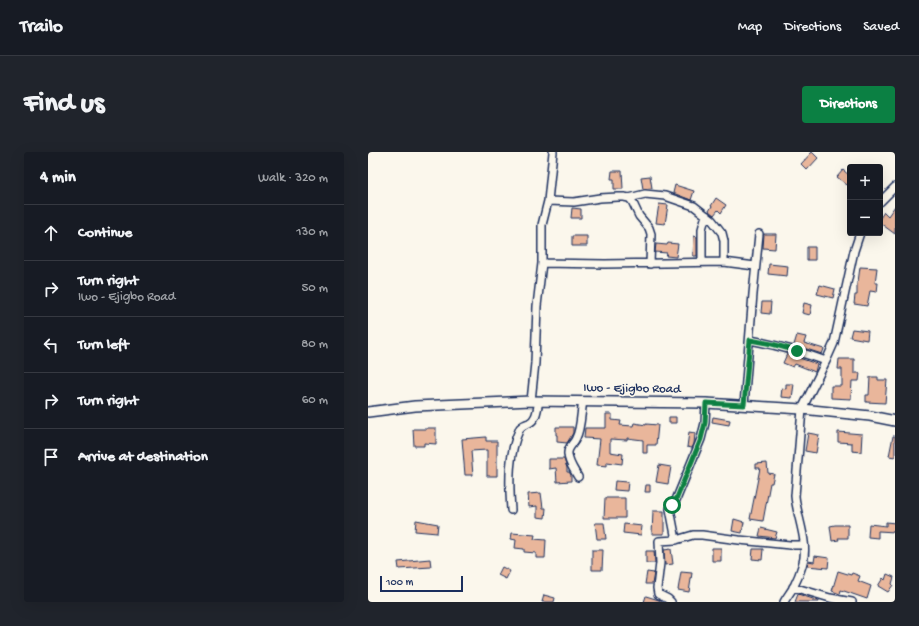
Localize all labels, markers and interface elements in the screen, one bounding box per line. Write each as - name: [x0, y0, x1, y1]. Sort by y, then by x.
- text: Trailo: [20, 16, 63, 39]
- text: Map: [738, 19, 762, 36]
- text: Directions: [784, 19, 841, 36]
- text: Saved: [863, 19, 899, 36]
- button: Directions: [802, 86, 895, 123]
- text: Find us: [24, 88, 104, 121]
- map controls: [847, 164, 883, 236]
- button: +: [847, 164, 883, 200]
- text: 4 min: [40, 168, 76, 188]
- text: Walk · 320 m: [258, 171, 328, 186]
- button: −: [847, 200, 883, 236]
- icon: ahead: [40, 222, 62, 244]
- text: Continue: [78, 224, 132, 242]
- text: 130 m: [296, 225, 328, 240]
- text: Turn right: [78, 272, 138, 290]
- icon: right: [40, 278, 62, 300]
- text: 50 m: [301, 281, 328, 296]
- text: Iwo - Ejigbo Road: [78, 290, 175, 305]
- icon: left: [40, 334, 62, 356]
- text: Turn left: [78, 336, 129, 354]
- text: 80 m: [301, 337, 328, 352]
- route end: [788, 342, 806, 360]
- street label: Iwo - Ejigbo Road: [583, 381, 682, 397]
- icon: right: [40, 390, 62, 412]
- text: Turn right: [78, 392, 138, 410]
- text: 60 m: [302, 393, 328, 408]
- icon: arrive: [40, 446, 62, 468]
- text: Arrive at destination: [78, 448, 208, 466]
- route start: [663, 496, 681, 514]
- scale bar: [380, 574, 463, 593]
- text: 100 m: [386, 577, 413, 589]

